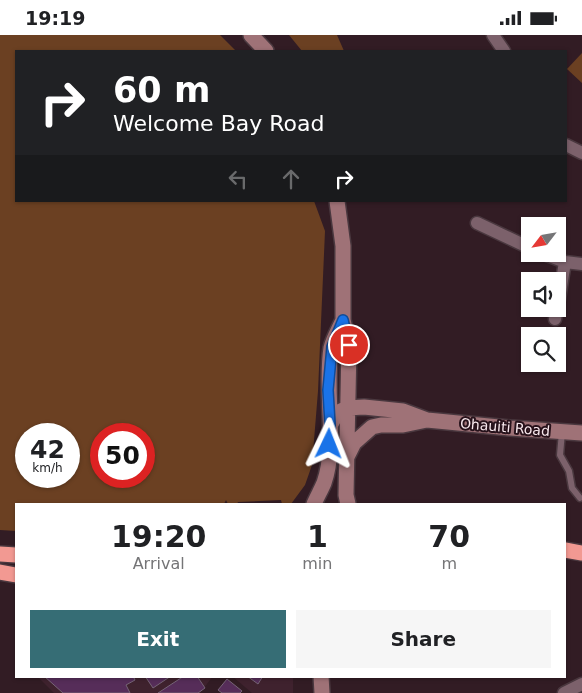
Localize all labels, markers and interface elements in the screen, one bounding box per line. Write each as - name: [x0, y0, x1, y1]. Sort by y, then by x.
- text: 19:19: [25, 7, 85, 29]
- icon: right: [30, 70, 95, 135]
- text: 60 m: [113, 70, 210, 110]
- text: Welcome Bay Road: [113, 111, 324, 136]
- icon: left: [224, 165, 252, 193]
- icon: ahead: [277, 165, 305, 193]
- icon: right: [330, 165, 358, 193]
- north arrow: [521, 217, 566, 263]
- map controls: [521, 217, 566, 372]
- button: sound: [521, 272, 566, 317]
- pin: [328, 324, 370, 366]
- button: search: [521, 327, 566, 372]
- icon: arrive: [335, 331, 363, 359]
- street label: Ohauiti Road: [459, 415, 551, 439]
- position arrow: [302, 417, 354, 469]
- speed limit sign: 50: [90, 423, 155, 488]
- text: 42: [30, 435, 65, 464]
- text: km/h: [32, 461, 63, 475]
- text: 19:20: [111, 519, 206, 554]
- text: 1: [307, 519, 328, 554]
- text: 70: [428, 519, 470, 554]
- text: Arrival: [133, 554, 185, 573]
- text: min: [302, 554, 332, 573]
- text: m: [441, 554, 457, 573]
- button: Exit: [30, 610, 286, 668]
- button: Share: [296, 610, 551, 668]

